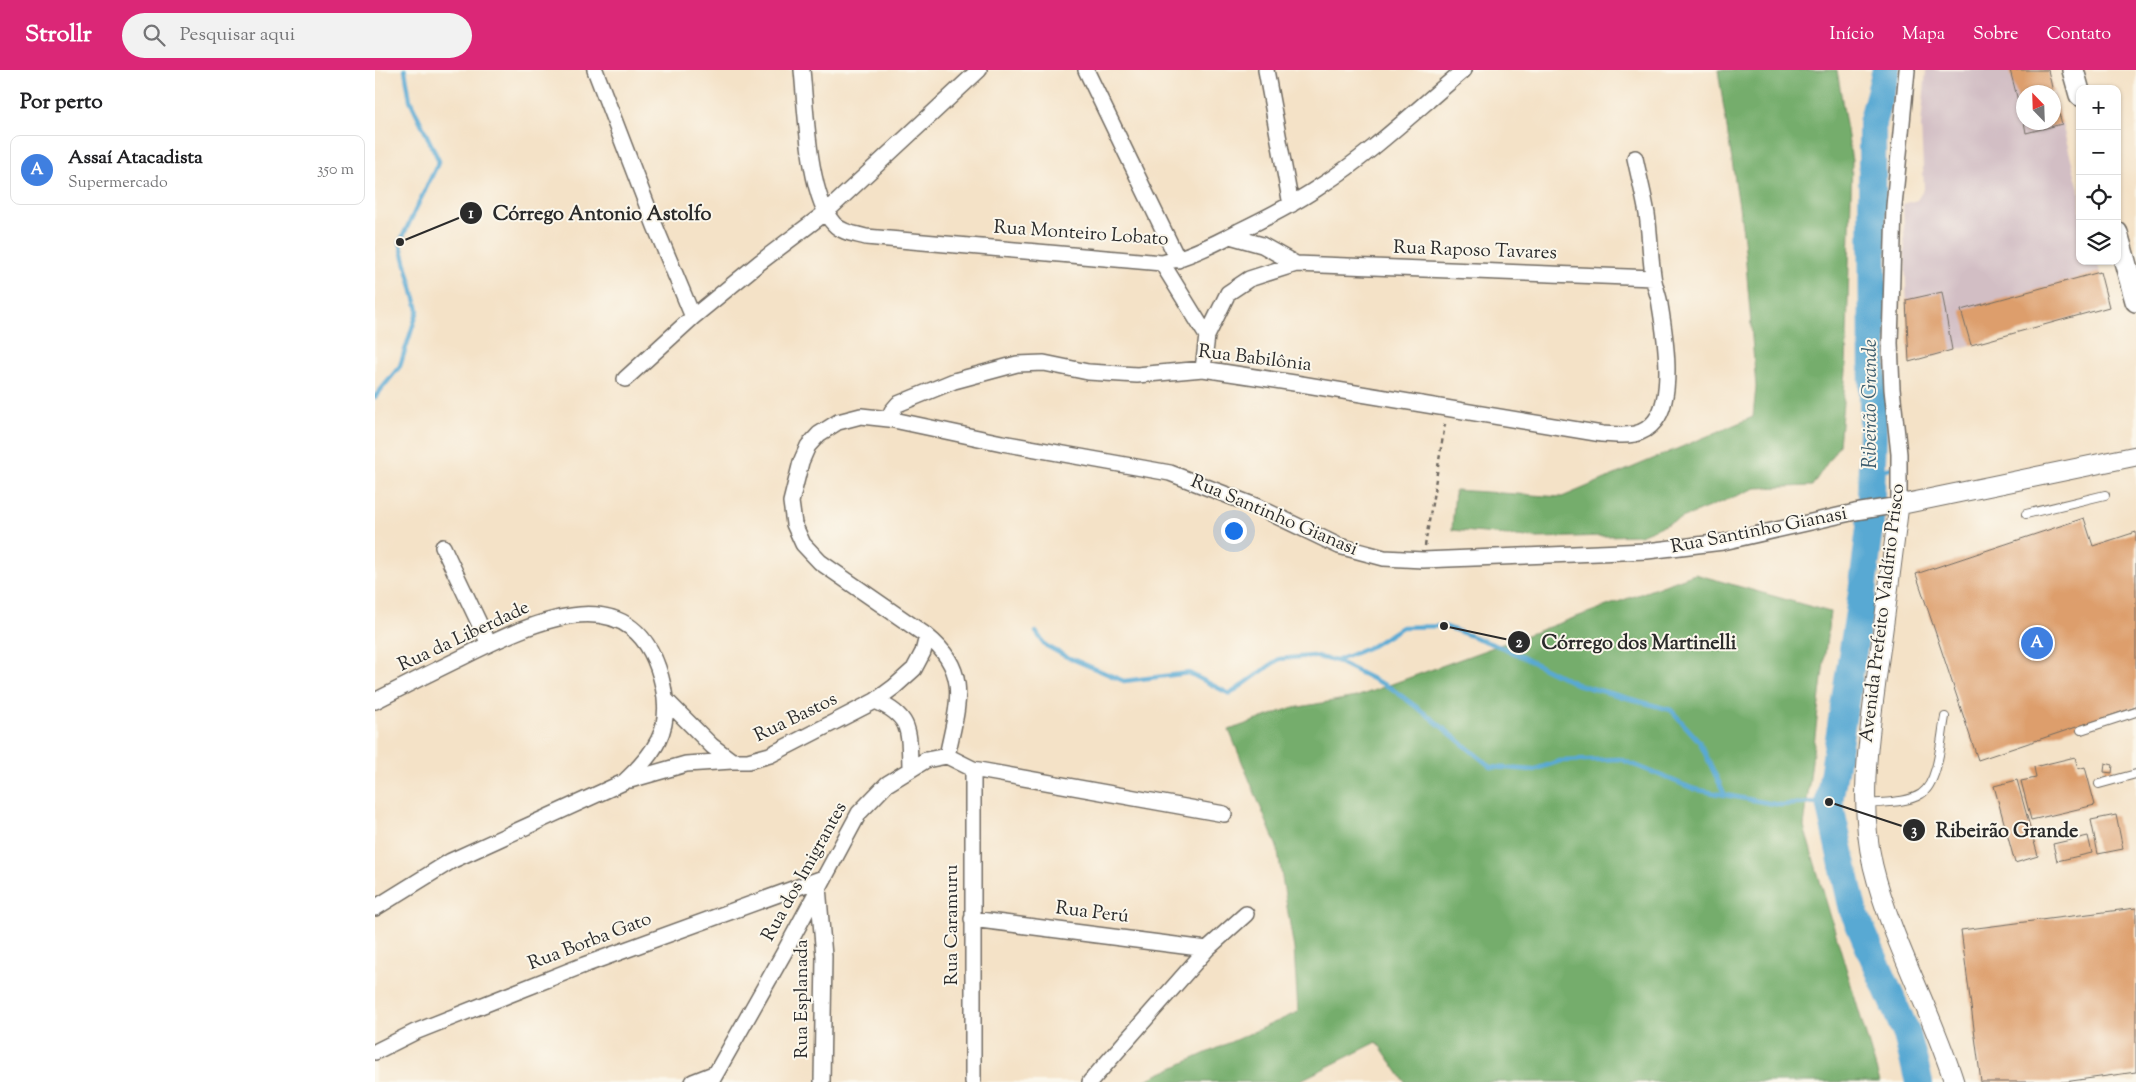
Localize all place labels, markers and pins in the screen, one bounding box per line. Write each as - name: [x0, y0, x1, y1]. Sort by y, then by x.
- callout: Córrego Antonio Astolfo: [458, 195, 722, 230]
- callout: Córrego dos Martinelli: [1507, 624, 1747, 659]
- pin: A: [2021, 624, 2053, 662]
- callout: Ribeirão Grande: [1901, 813, 2089, 848]

